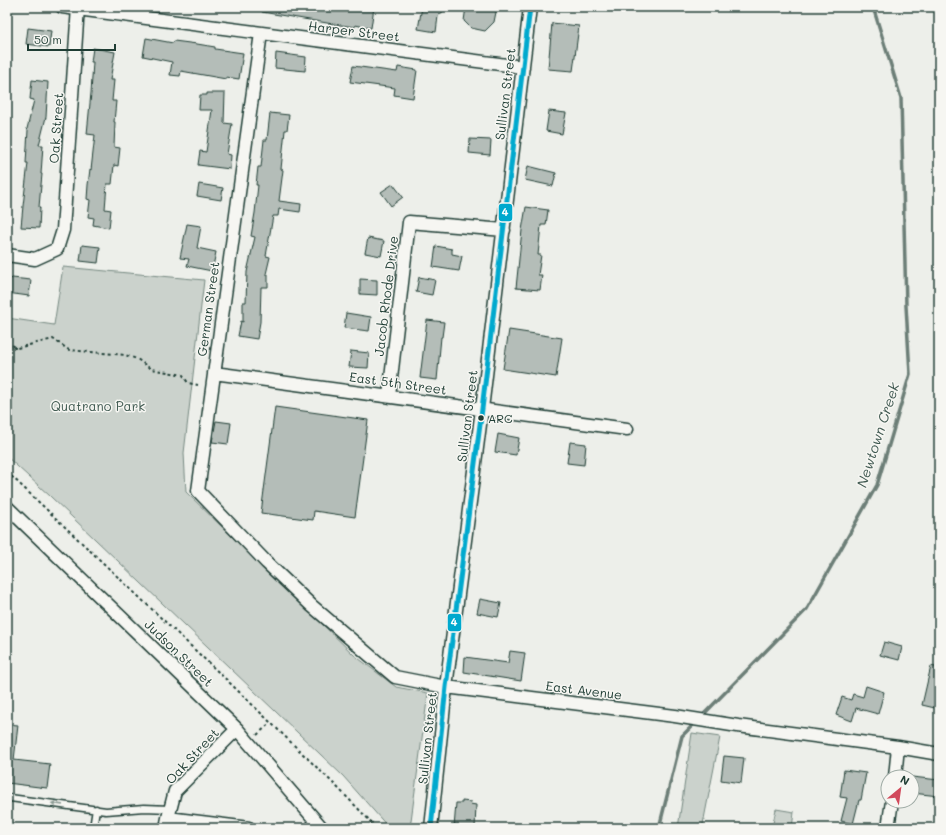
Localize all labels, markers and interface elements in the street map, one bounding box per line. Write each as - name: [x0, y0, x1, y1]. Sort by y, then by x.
- street label: Harper Street: [307, 16, 401, 45]
- scale bar: [28, 26, 115, 52]
- text: 50 m: [34, 31, 62, 47]
- street label: Sullivan Street: [490, 47, 519, 141]
- street label: Oak Street: [45, 92, 66, 164]
- line badge: 4: [498, 203, 513, 222]
- text: 4: [502, 204, 509, 219]
- street label: Jacob Rhode Drive: [370, 235, 401, 357]
- street label: German Street: [192, 260, 223, 357]
- street label: East 5th Street: [348, 367, 448, 398]
- street label: Sullivan Street: [452, 369, 481, 463]
- water label: Newtown Creek: [852, 379, 904, 490]
- park label: Quatrano Park: [51, 397, 145, 414]
- place label: ARC: [488, 410, 513, 426]
- marker: ARC: [476, 413, 486, 423]
- line badge: 4: [447, 613, 462, 632]
- text: 4: [451, 614, 458, 629]
- street label: Judson Street: [141, 616, 218, 690]
- street label: East Avenue: [545, 676, 623, 703]
- street label: Sullivan Street: [413, 691, 440, 785]
- street label: Oak Street: [161, 724, 222, 787]
- north arrow: [880, 769, 920, 809]
- text: N: [898, 771, 912, 788]
- one-way arrow: [51, 801, 63, 807]

